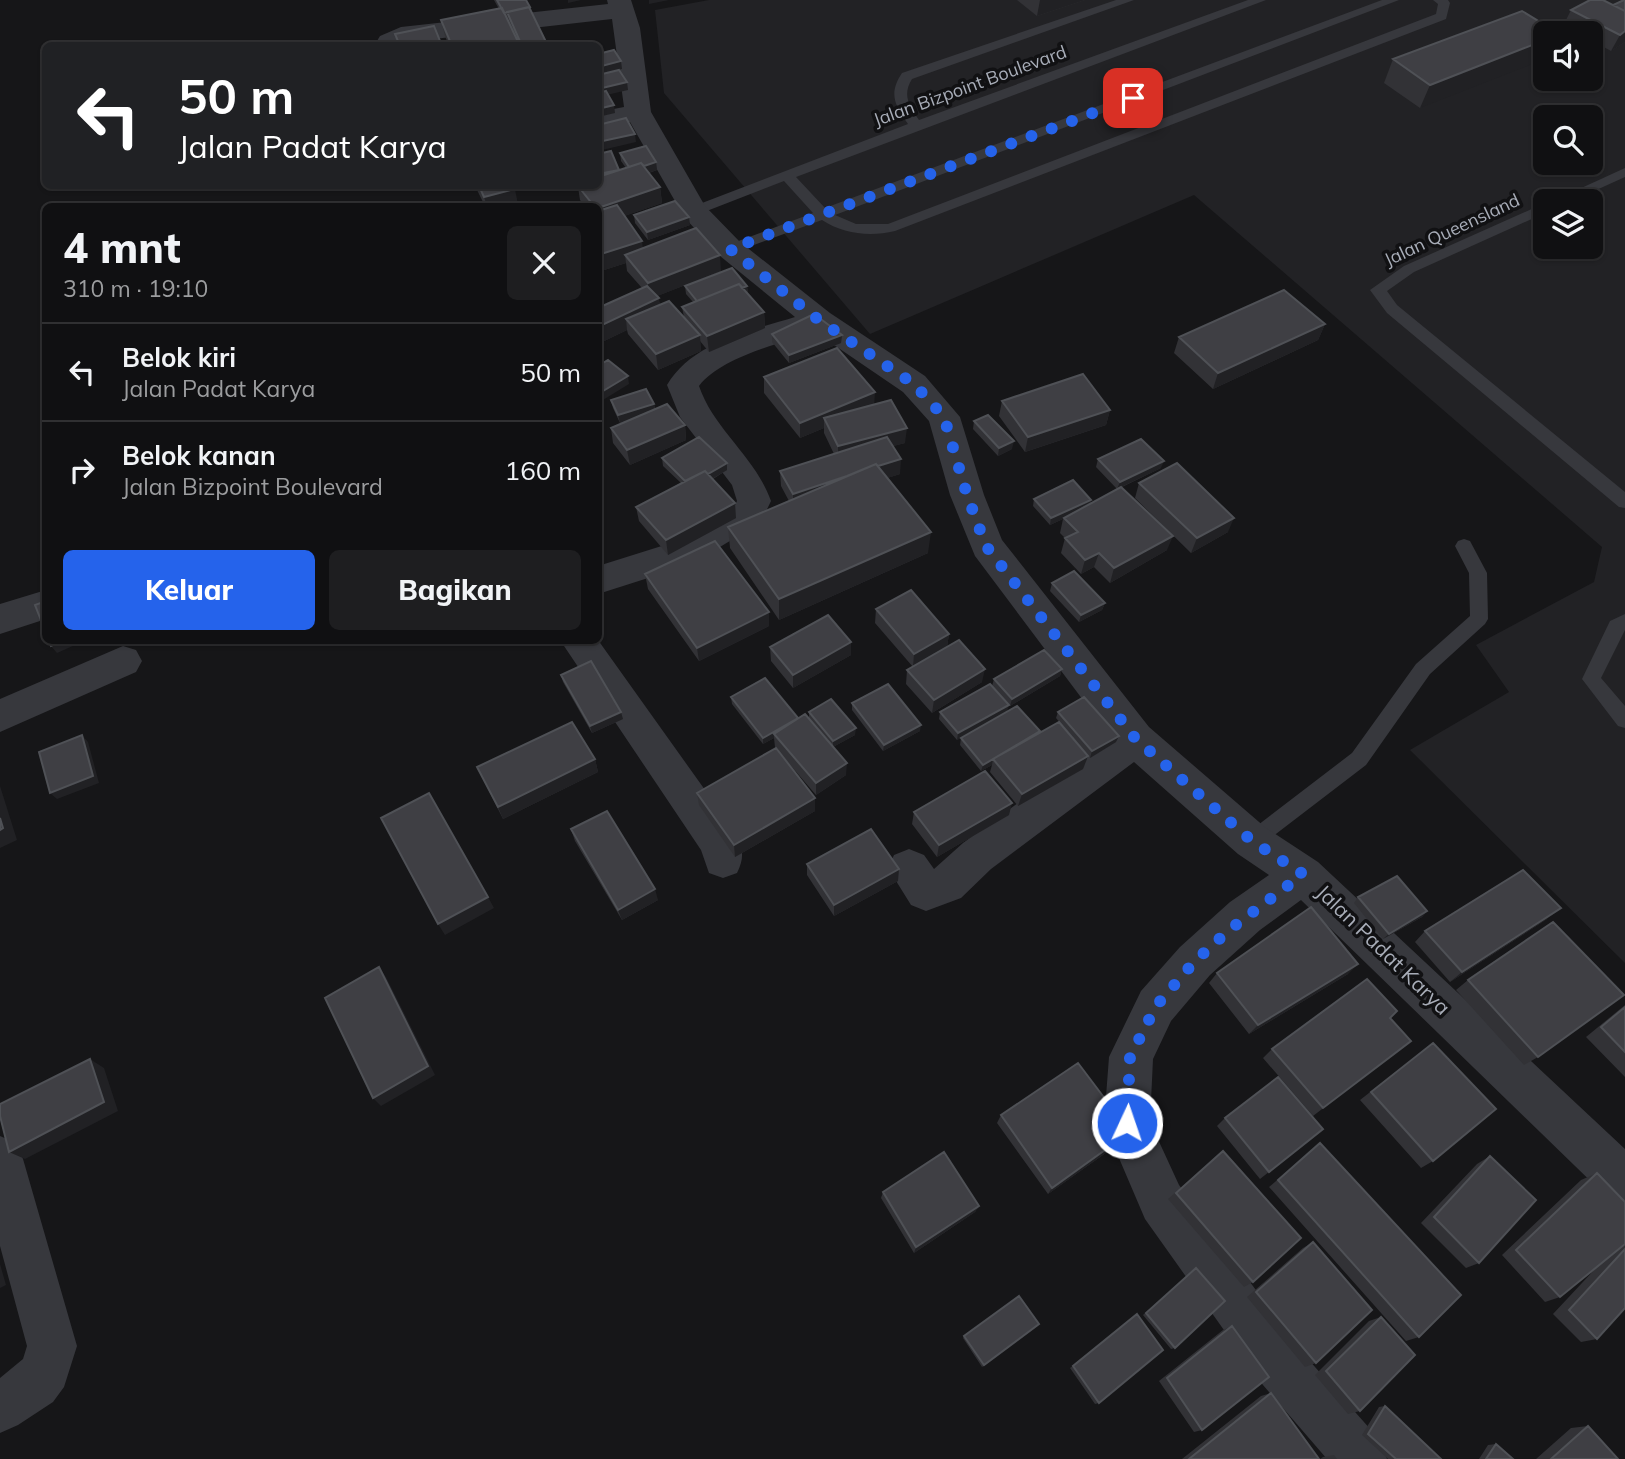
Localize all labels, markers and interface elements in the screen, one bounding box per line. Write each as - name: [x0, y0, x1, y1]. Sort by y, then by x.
- map controls: [1533, 21, 1603, 259]
- button: sound: [1533, 21, 1603, 91]
- street label: Jalan Bizpoint Boulevard: [870, 40, 1070, 131]
- text: 50 m: [178, 65, 294, 126]
- pin: [1103, 68, 1163, 128]
- icon: left: [63, 70, 154, 161]
- icon: arrive: [1114, 79, 1152, 117]
- button: search: [1533, 105, 1603, 175]
- text: Jalan Padat Karya: [178, 126, 447, 166]
- street label: Jalan Queensland: [1380, 188, 1523, 271]
- button: layers: [1533, 189, 1603, 259]
- text: 4 mnt: [63, 221, 181, 274]
- button: close: [507, 226, 581, 300]
- text: 310 m · 19:10: [63, 274, 208, 303]
- text: Belok kiri: [122, 341, 236, 374]
- icon: left: [63, 353, 101, 391]
- text: 50 m: [520, 356, 581, 389]
- text: Jalan Padat Karya: [122, 374, 315, 403]
- text: Belok kanan: [122, 439, 276, 472]
- icon: right: [63, 451, 101, 489]
- text: 160 m: [505, 454, 581, 487]
- text: Jalan Bizpoint Boulevard: [122, 472, 383, 501]
- button: Keluar: [63, 550, 315, 630]
- button: Bagikan: [329, 550, 581, 630]
- street label: Jalan Padat Karya: [1311, 879, 1456, 1020]
- position arrow: [1090, 1086, 1164, 1160]

